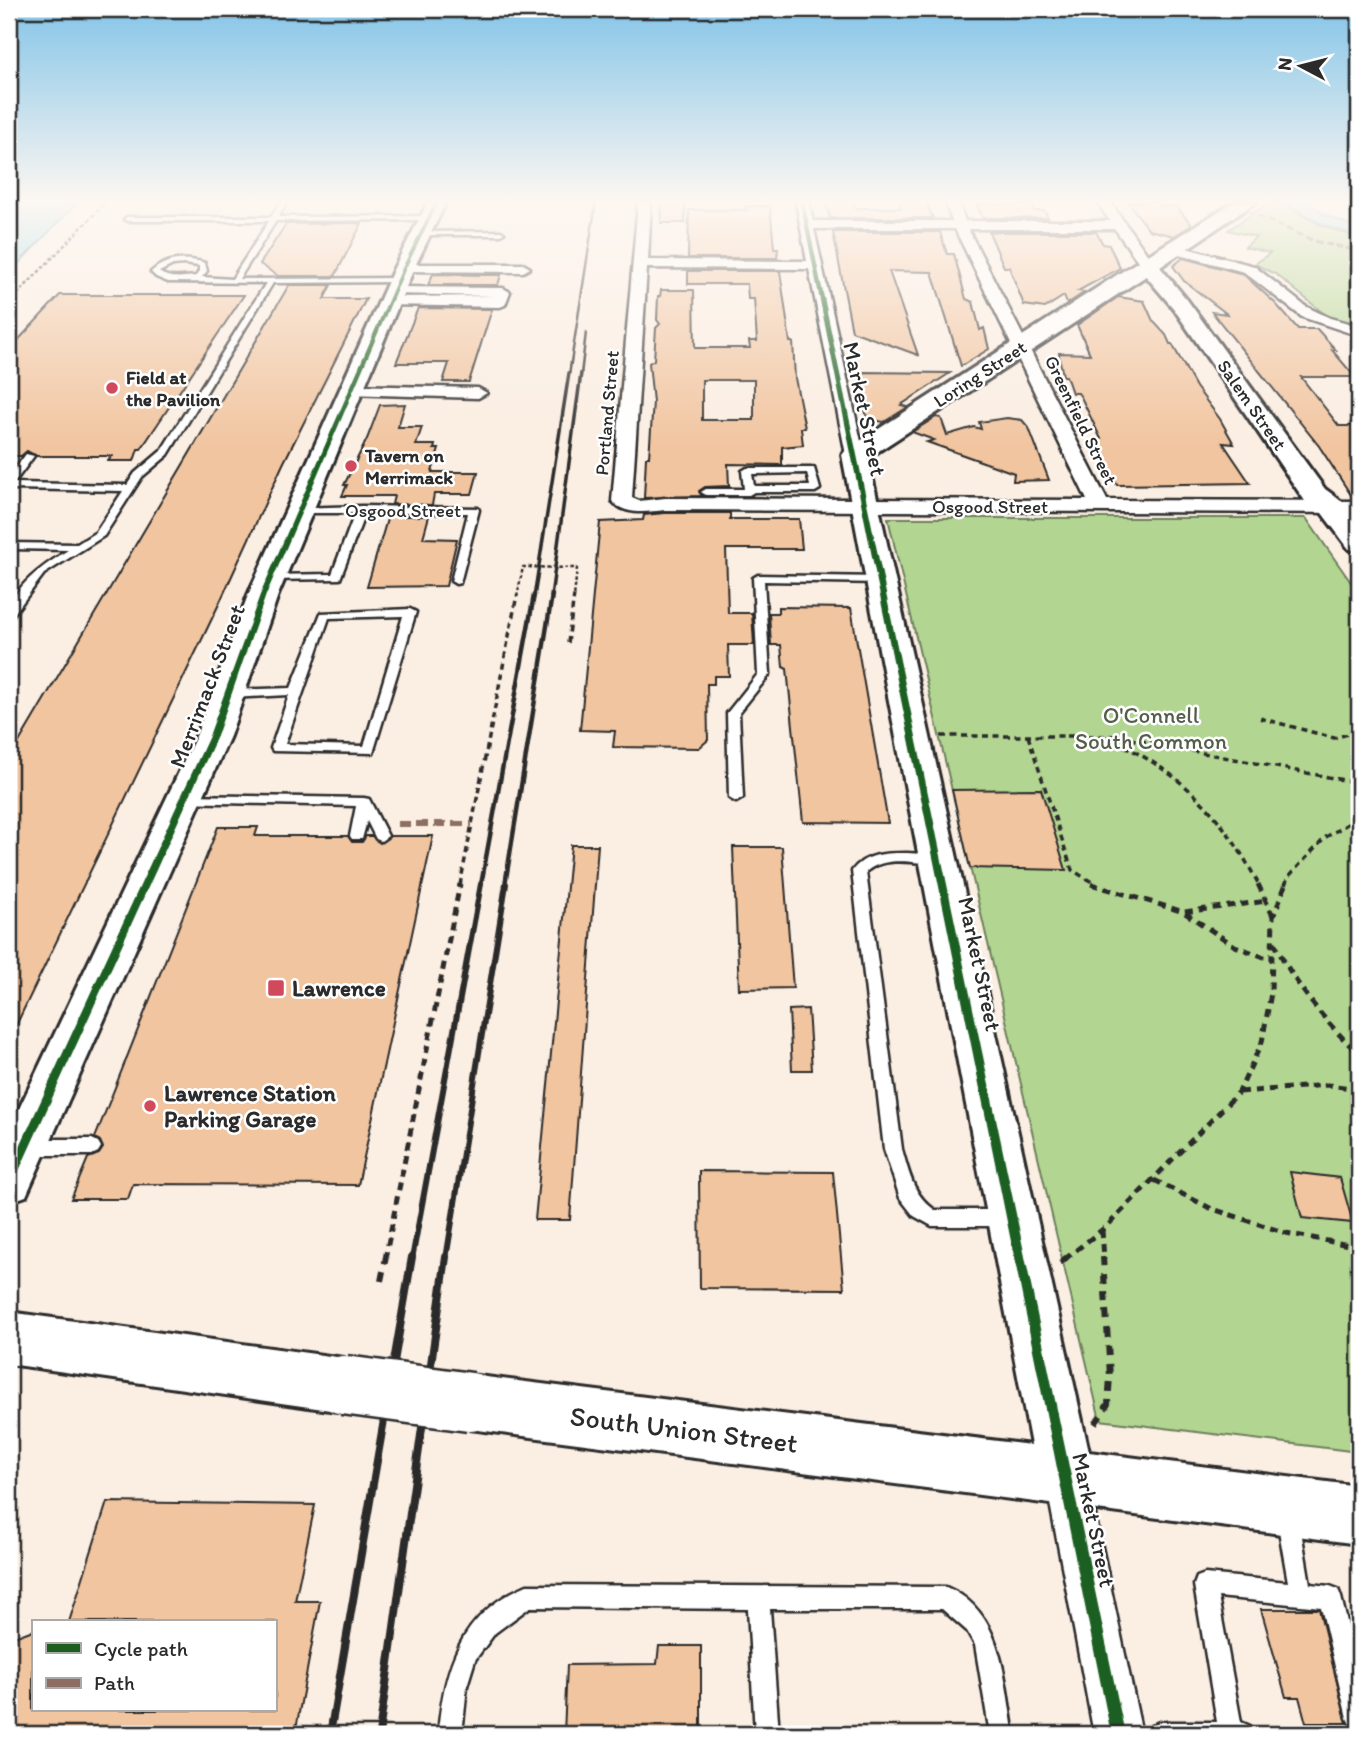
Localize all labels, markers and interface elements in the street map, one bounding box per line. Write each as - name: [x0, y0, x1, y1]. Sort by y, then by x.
- north arrow: [1266, 32, 1336, 102]
- text: N: [1272, 56, 1297, 72]
- street label: Loring Street: [929, 335, 1031, 413]
- street label: Market Street: [837, 339, 893, 479]
- street label: Portland Street: [590, 350, 624, 476]
- street label: Greenfield Street: [1040, 352, 1122, 488]
- street label: Salem Street: [1212, 355, 1292, 455]
- place label: Field at the Pavilion: [126, 366, 221, 411]
- marker: Field at the Pavilion: [104, 380, 120, 396]
- place label: Tavern on Merrimack: [364, 444, 453, 489]
- marker: Tavern on Merrimack: [343, 458, 359, 474]
- street label: Osgood Street: [932, 495, 1048, 518]
- street label: Osgood Street: [345, 499, 461, 522]
- street label: Merrimack Street: [163, 600, 251, 772]
- park label: O'Connell South Common: [1075, 701, 1227, 755]
- street label: Market Street: [952, 894, 1008, 1034]
- place label: Lawrence: [292, 974, 386, 1002]
- marker: Lawrence: [266, 978, 286, 998]
- place label: Lawrence Station Parking Garage: [164, 1079, 337, 1133]
- marker: Lawrence Station Parking Garage: [142, 1098, 158, 1114]
- street label: South Union Street: [568, 1398, 800, 1460]
- street label: Market Street: [1066, 1450, 1122, 1590]
- legend: [32, 1620, 276, 1712]
- text: Cycle path: [94, 1636, 188, 1661]
- text: Path: [94, 1670, 135, 1695]

